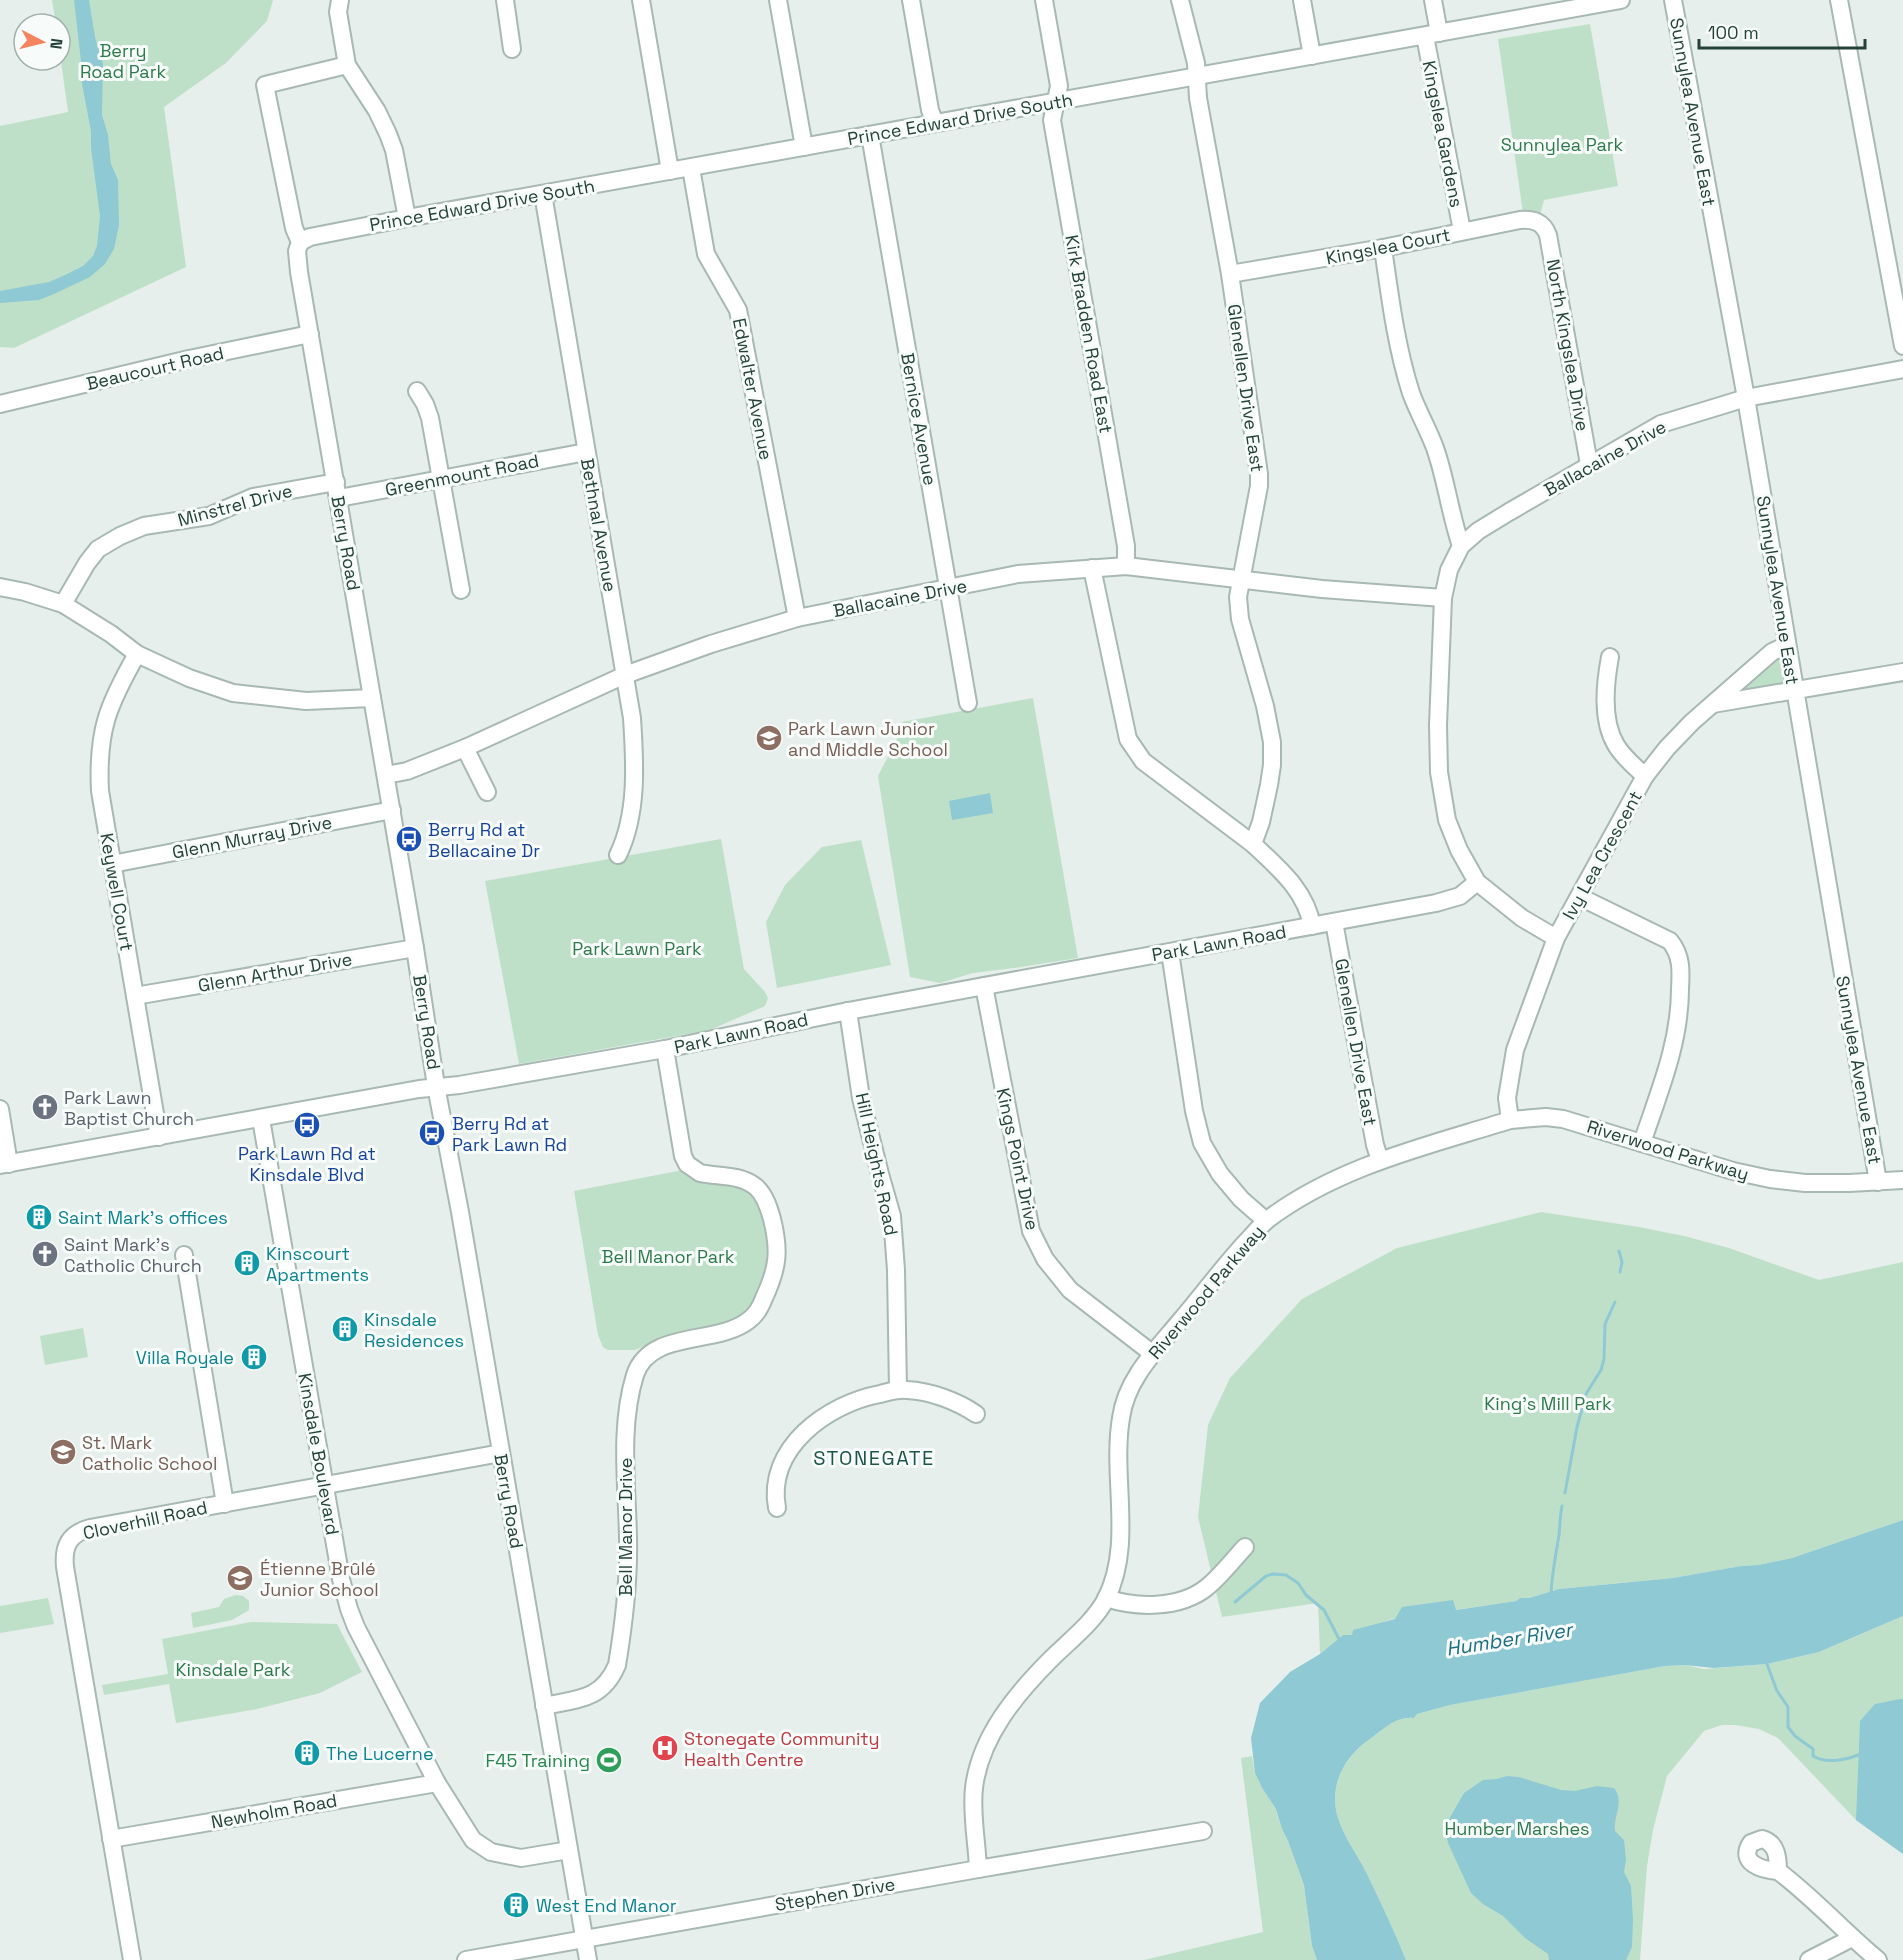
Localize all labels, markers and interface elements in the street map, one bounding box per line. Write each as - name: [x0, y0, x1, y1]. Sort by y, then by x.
- north arrow: [12, 12, 72, 72]
- scale bar: [1699, 12, 1866, 50]
- street label: Sunnylea Avenue East: [1665, 16, 1721, 208]
- text: 100 m: [1708, 21, 1759, 44]
- text: N: [45, 37, 67, 50]
- park label: Berry Road Park: [80, 39, 166, 83]
- street label: Kingslea Gardens: [1417, 59, 1469, 209]
- street label: Prince Edward Drive South: [846, 88, 1074, 150]
- park label: Sunnylea Park: [1501, 133, 1624, 156]
- street label: Prince Edward Drive South: [368, 174, 596, 236]
- street label: Kingslea Court: [1324, 223, 1452, 269]
- street label: Kirk Bradden Road East: [1060, 233, 1118, 435]
- street label: North Kingslea Drive: [1542, 257, 1594, 433]
- street label: Glenellen Drive East: [1223, 302, 1269, 474]
- street label: Edwalter Avenue: [728, 316, 778, 462]
- street label: Beaucourt Road: [84, 341, 226, 395]
- street label: Bernice Avenue: [896, 351, 942, 487]
- street label: Ballacaine Drive: [1540, 415, 1670, 501]
- street label: Greenmount Road: [383, 449, 541, 501]
- street label: Bethnal Avenue: [576, 456, 622, 594]
- street label: Minstrel Drive: [175, 479, 295, 531]
- street label: Berry Road: [326, 494, 366, 592]
- street label: Sunnylea Avenue East: [1752, 494, 1804, 686]
- street label: Ballacaine Drive: [831, 574, 969, 622]
- place label: Park Lawn Junior and Middle School: [788, 717, 948, 761]
- school or university icon: Park Lawn Junior and Middle School: [754, 723, 784, 753]
- street label: Ivy Lea Crescent: [1557, 787, 1647, 923]
- street label: Glenn Murray Drive: [170, 810, 334, 864]
- place label: Berry Rd at Bellacaine Dr: [428, 818, 540, 862]
- bus stop icon: Berry Rd at Bellacaine Dr: [394, 824, 424, 854]
- street label: Keywell Court: [95, 831, 139, 953]
- street label: Park Lawn Road: [1150, 920, 1288, 966]
- park label: Park Lawn Park: [572, 937, 702, 960]
- street label: Glenn Arthur Drive: [196, 947, 354, 997]
- street label: Glenellen Drive East: [1330, 957, 1382, 1127]
- street label: Berry Road: [408, 973, 446, 1071]
- street label: Sunnylea Avenue East: [1831, 974, 1887, 1166]
- street label: Park Lawn Road: [672, 1008, 810, 1058]
- place label: Park Lawn Baptist Church: [64, 1086, 194, 1130]
- street label: Kings Point Drive: [992, 1086, 1044, 1232]
- street label: Hill Heights Road: [851, 1090, 903, 1238]
- church icon: Park Lawn Baptist Church: [30, 1092, 60, 1122]
- bus stop icon: Park Lawn Rd at Kinsdale Blvd: [292, 1110, 322, 1140]
- place label: Berry Rd at Park Lawn Rd: [452, 1112, 567, 1156]
- street label: Riverwood Parkway: [1584, 1114, 1752, 1186]
- bus stop icon: Berry Rd at Park Lawn Rd: [417, 1118, 447, 1148]
- place label: Park Lawn Rd at Kinsdale Blvd: [238, 1142, 376, 1186]
- building icon: Saint Mark's offices: [24, 1202, 54, 1232]
- place label: Saint Mark's offices: [58, 1206, 228, 1229]
- street label: Riverwood Parkway: [1143, 1220, 1269, 1364]
- place label: Saint Mark's Catholic Church: [64, 1233, 202, 1277]
- church icon: Saint Mark's Catholic Church: [30, 1239, 60, 1269]
- place label: Kinscourt Apartments: [266, 1242, 369, 1286]
- park label: Bell Manor Park: [602, 1245, 735, 1268]
- building icon: Kinscourt Apartments: [232, 1248, 262, 1278]
- place label: Kinsdale Residences: [364, 1308, 464, 1352]
- building icon: Kinsdale Residences: [330, 1314, 360, 1344]
- building icon: Villa Royale: [239, 1342, 269, 1372]
- place label: Villa Royale: [136, 1346, 234, 1369]
- street label: Kinsdale Boulevard: [293, 1371, 345, 1537]
- park label: King's Mill Park: [1484, 1392, 1612, 1415]
- place label: St. Mark Catholic School: [82, 1431, 217, 1475]
- school or university icon: St. Mark Catholic School: [48, 1437, 78, 1467]
- district label: STONEGATE: [813, 1445, 935, 1471]
- street label: Berry Road: [489, 1452, 529, 1550]
- street label: Bell Manor Drive: [614, 1458, 637, 1596]
- street label: Cloverhill Road: [81, 1496, 209, 1544]
- place label: Étienne Brûlé Junior School: [260, 1557, 379, 1601]
- school or university icon: Étienne Brûlé Junior School: [225, 1563, 255, 1593]
- water label: Humber River: [1444, 1616, 1576, 1662]
- park label: Kinsdale Park: [176, 1658, 291, 1681]
- place label: Stonegate Community Health Centre: [684, 1727, 880, 1771]
- hospital icon: Stonegate Community Health Centre: [650, 1733, 680, 1763]
- building icon: The Lucerne: [292, 1738, 322, 1768]
- place label: The Lucerne: [326, 1742, 434, 1765]
- sports icon: F45 Training: [594, 1745, 624, 1775]
- place label: F45 Training: [486, 1749, 590, 1772]
- street label: Newholm Road: [209, 1789, 339, 1833]
- park label: Humber Marshes: [1444, 1817, 1590, 1840]
- street label: Stephen Drive: [773, 1872, 897, 1916]
- building icon: West End Manor: [501, 1890, 531, 1920]
- place label: West End Manor: [536, 1894, 677, 1917]

